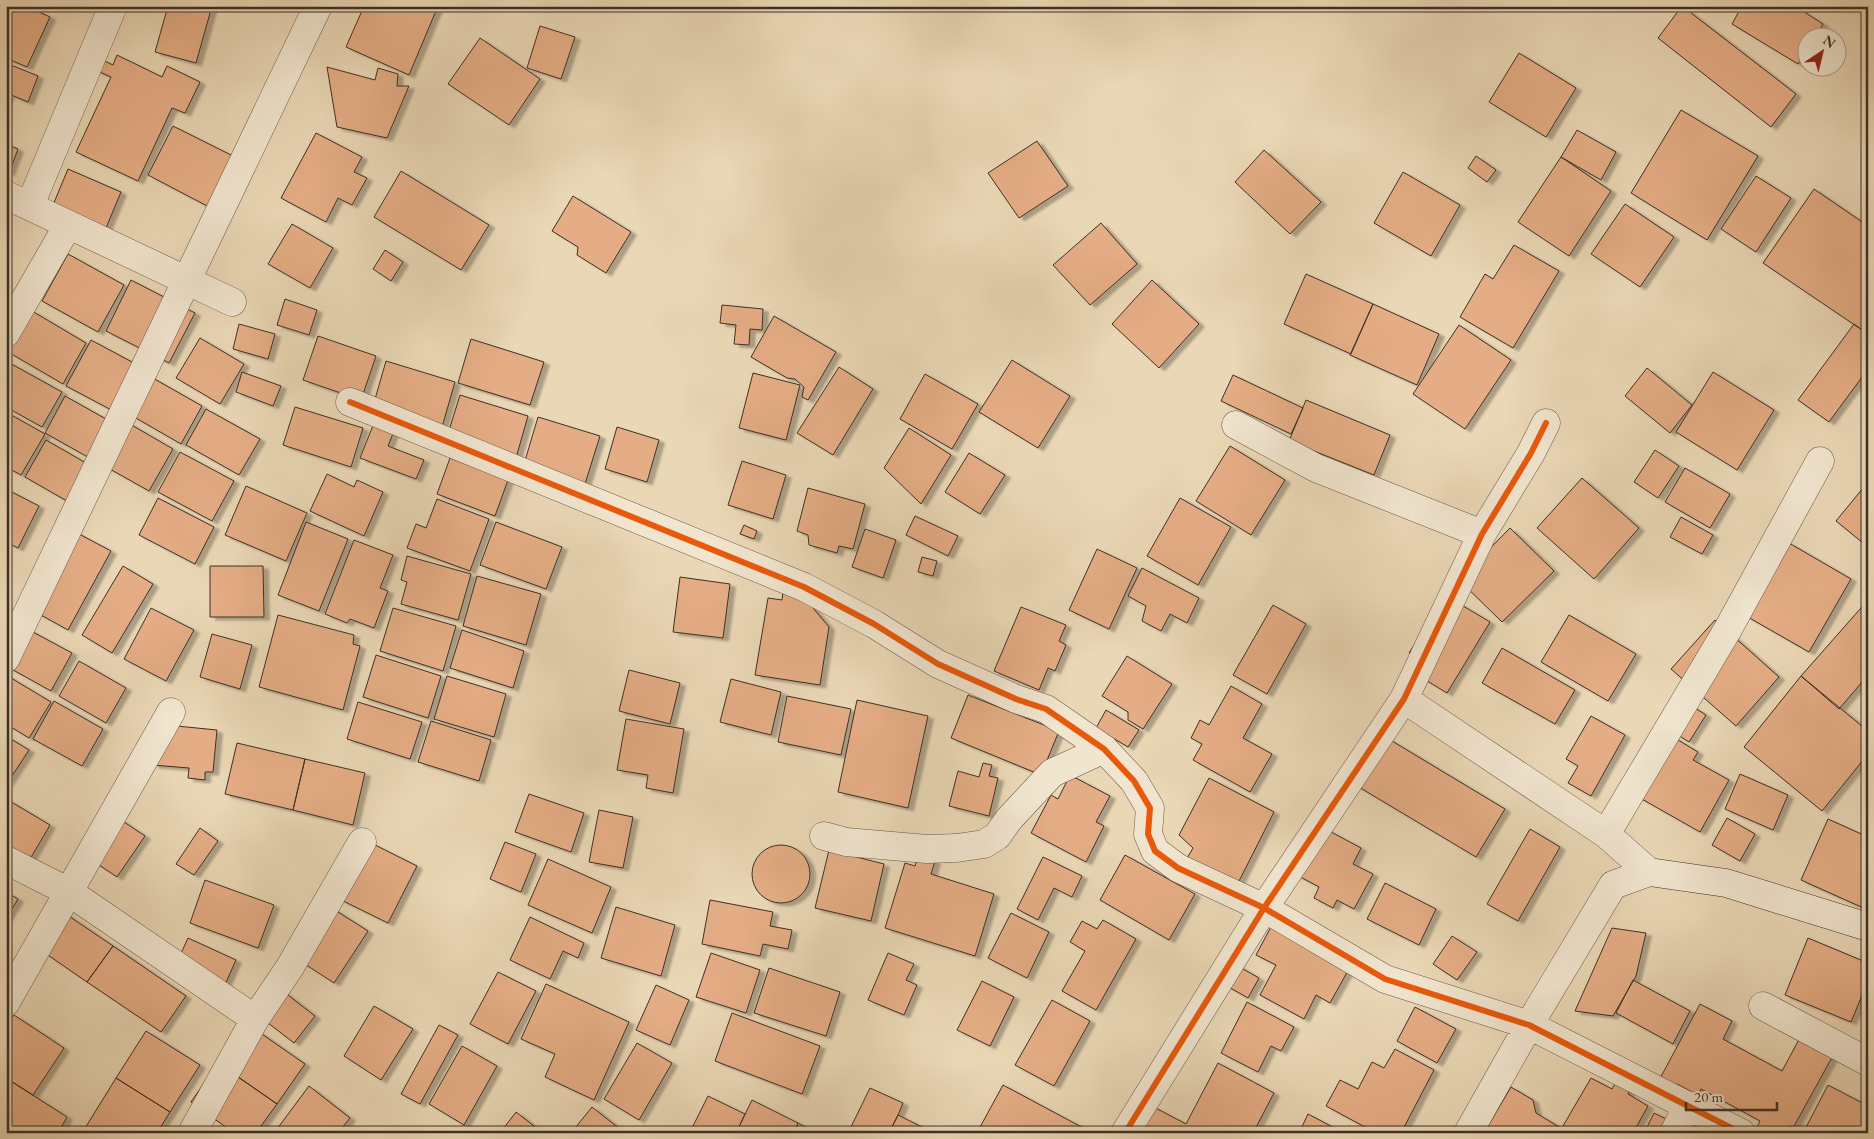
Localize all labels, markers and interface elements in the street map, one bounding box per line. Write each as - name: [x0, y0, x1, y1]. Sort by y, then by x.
- north arrow: [1796, 28, 1846, 78]
- text: N: [1820, 31, 1840, 52]
- scale bar: [1686, 1079, 1778, 1111]
- text: 20 m: [1694, 1087, 1723, 1106]

